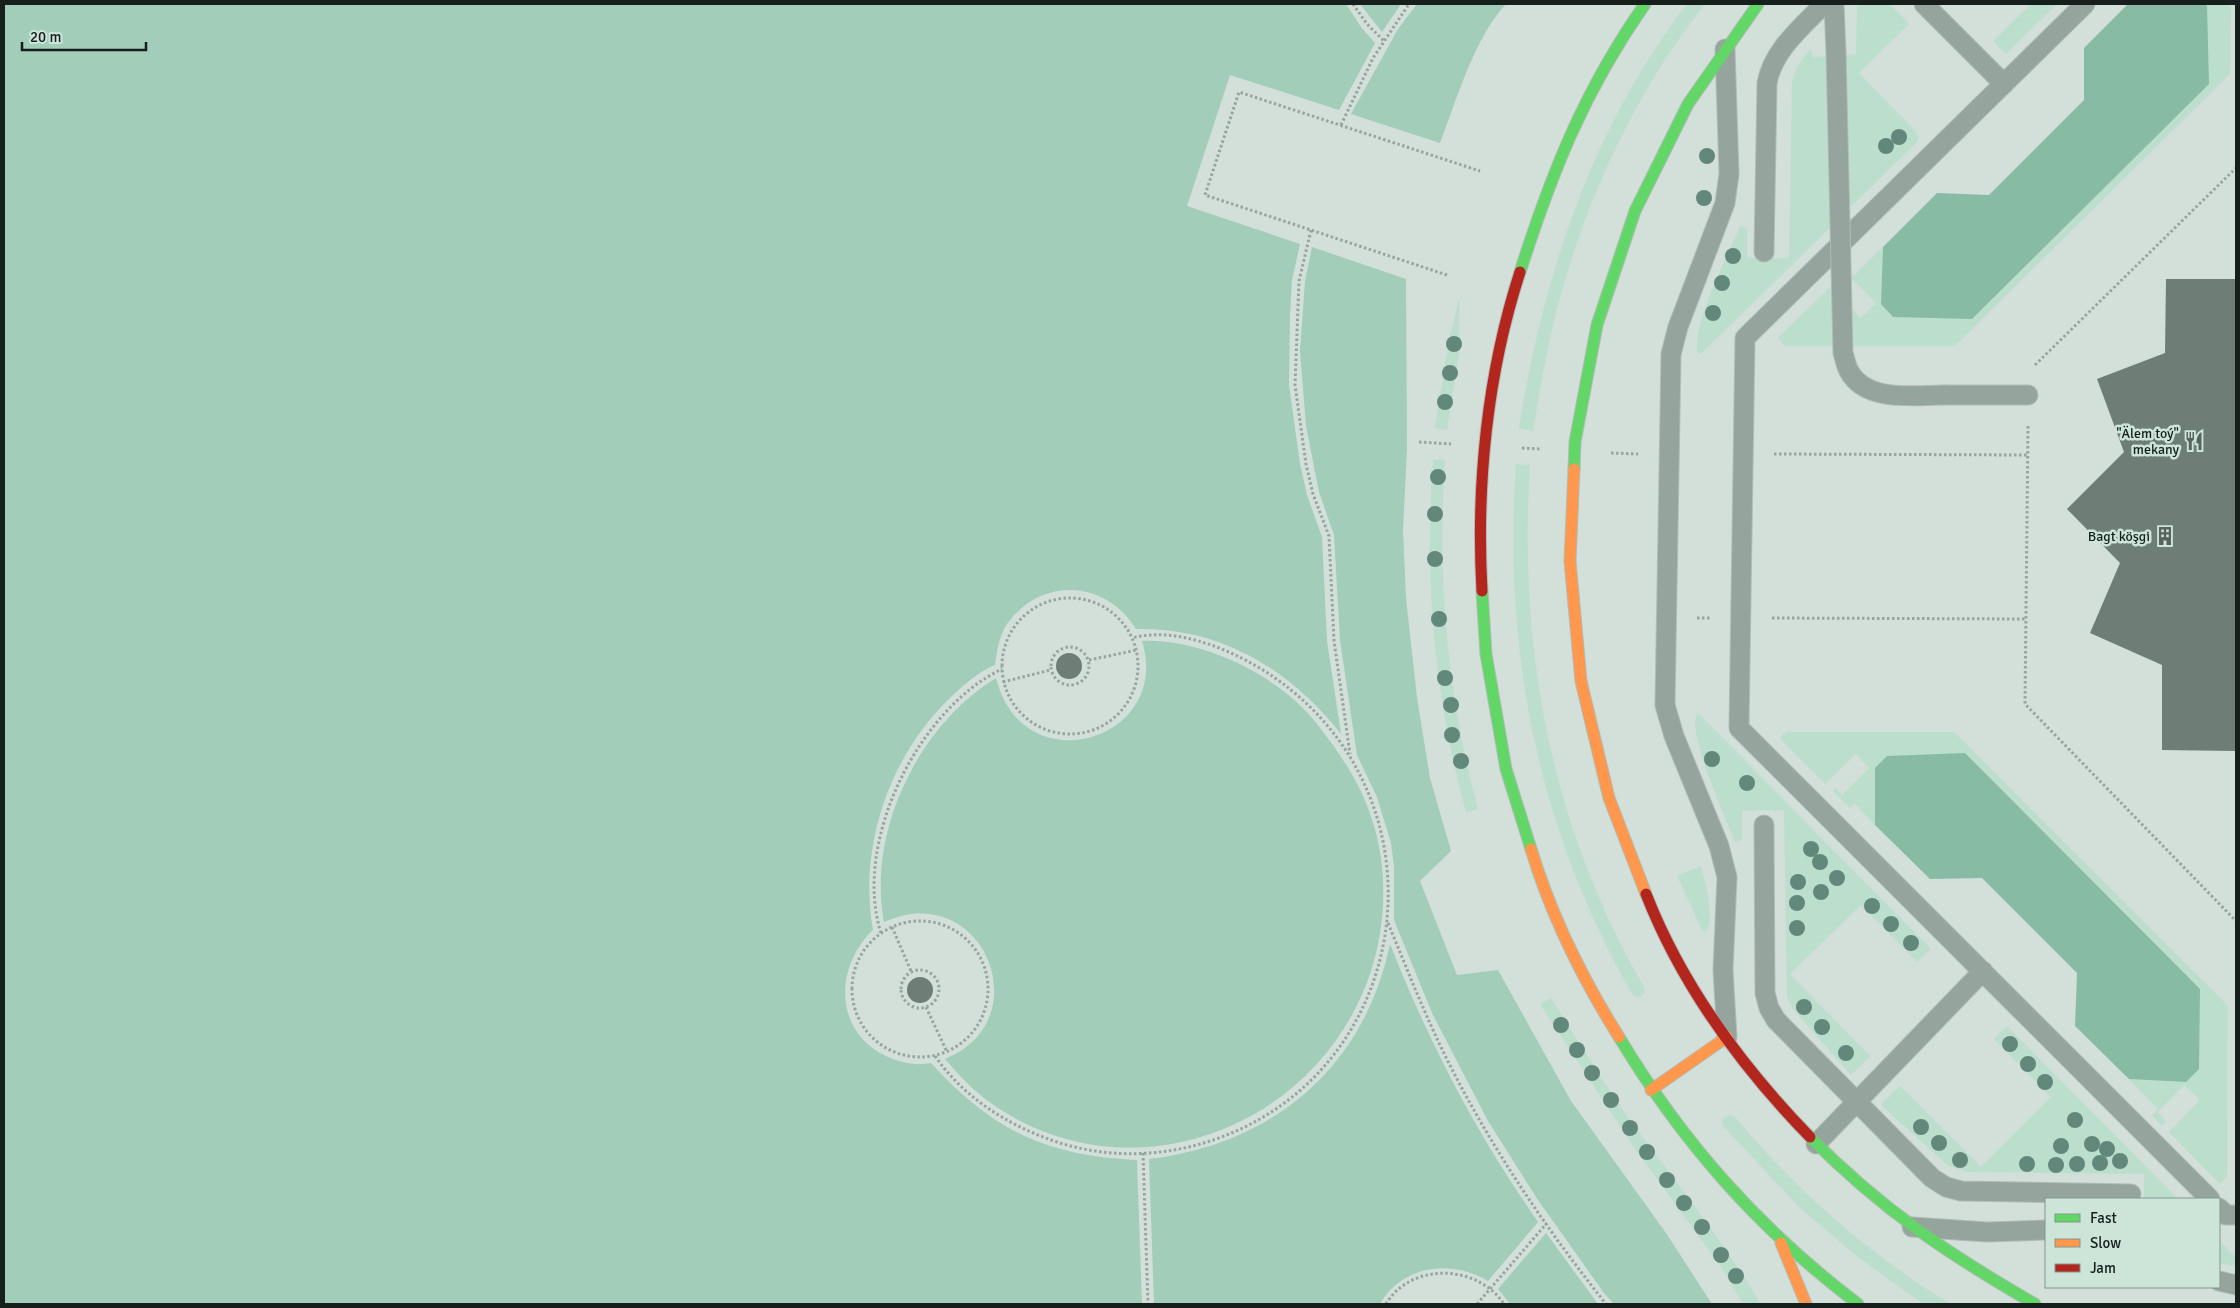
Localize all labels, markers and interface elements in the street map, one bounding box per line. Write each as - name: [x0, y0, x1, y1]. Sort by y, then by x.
- scale bar: [22, 20, 146, 52]
- text: 20 m: [30, 28, 61, 46]
- place label: "Älem toý" mekany: [2116, 425, 2179, 458]
- restaurant icon: "Älem toý" mekany: [2183, 430, 2205, 452]
- building icon: Bagt köşgi: [2154, 525, 2176, 547]
- place label: Bagt köşgi: [2088, 528, 2150, 545]
- legend: [2045, 1198, 2220, 1288]
- text: Fast: [2090, 1209, 2117, 1227]
- text: Slow: [2090, 1234, 2121, 1252]
- text: Jam: [2090, 1259, 2116, 1277]

